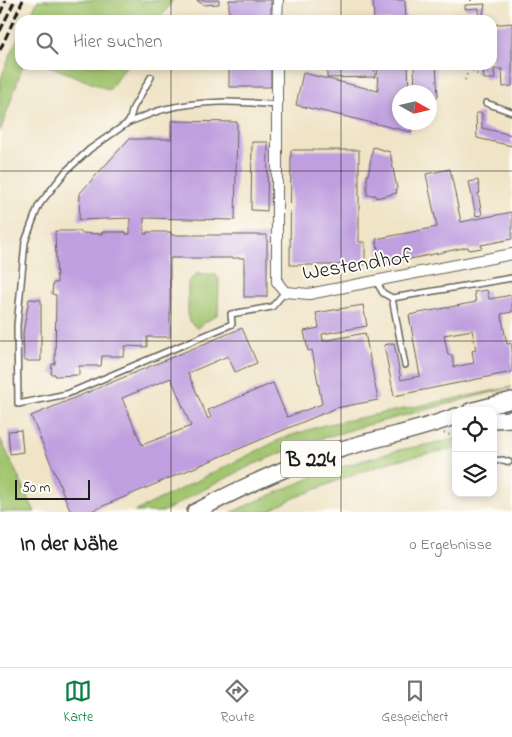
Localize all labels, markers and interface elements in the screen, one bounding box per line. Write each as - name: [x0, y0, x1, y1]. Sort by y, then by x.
- search box: [15, 15, 497, 70]
- icon: search: [33, 29, 61, 57]
- text: Hier suchen: [73, 29, 162, 56]
- north arrow: [392, 85, 437, 130]
- street label: Westendhof: [300, 241, 415, 290]
- map controls: [452, 407, 497, 497]
- button: locate: [452, 407, 497, 452]
- road number: B 224: [281, 440, 341, 478]
- button: layers: [452, 452, 497, 497]
- scale bar: [15, 477, 90, 500]
- text: 50 m: [22, 478, 50, 499]
- text: In der Nähe: [20, 530, 118, 560]
- text: 0 Ergebnisse: [409, 533, 492, 557]
- tab: Karte: [64, 677, 93, 728]
- tab: Route: [220, 677, 254, 728]
- tab: Gespeichert: [382, 677, 448, 728]

